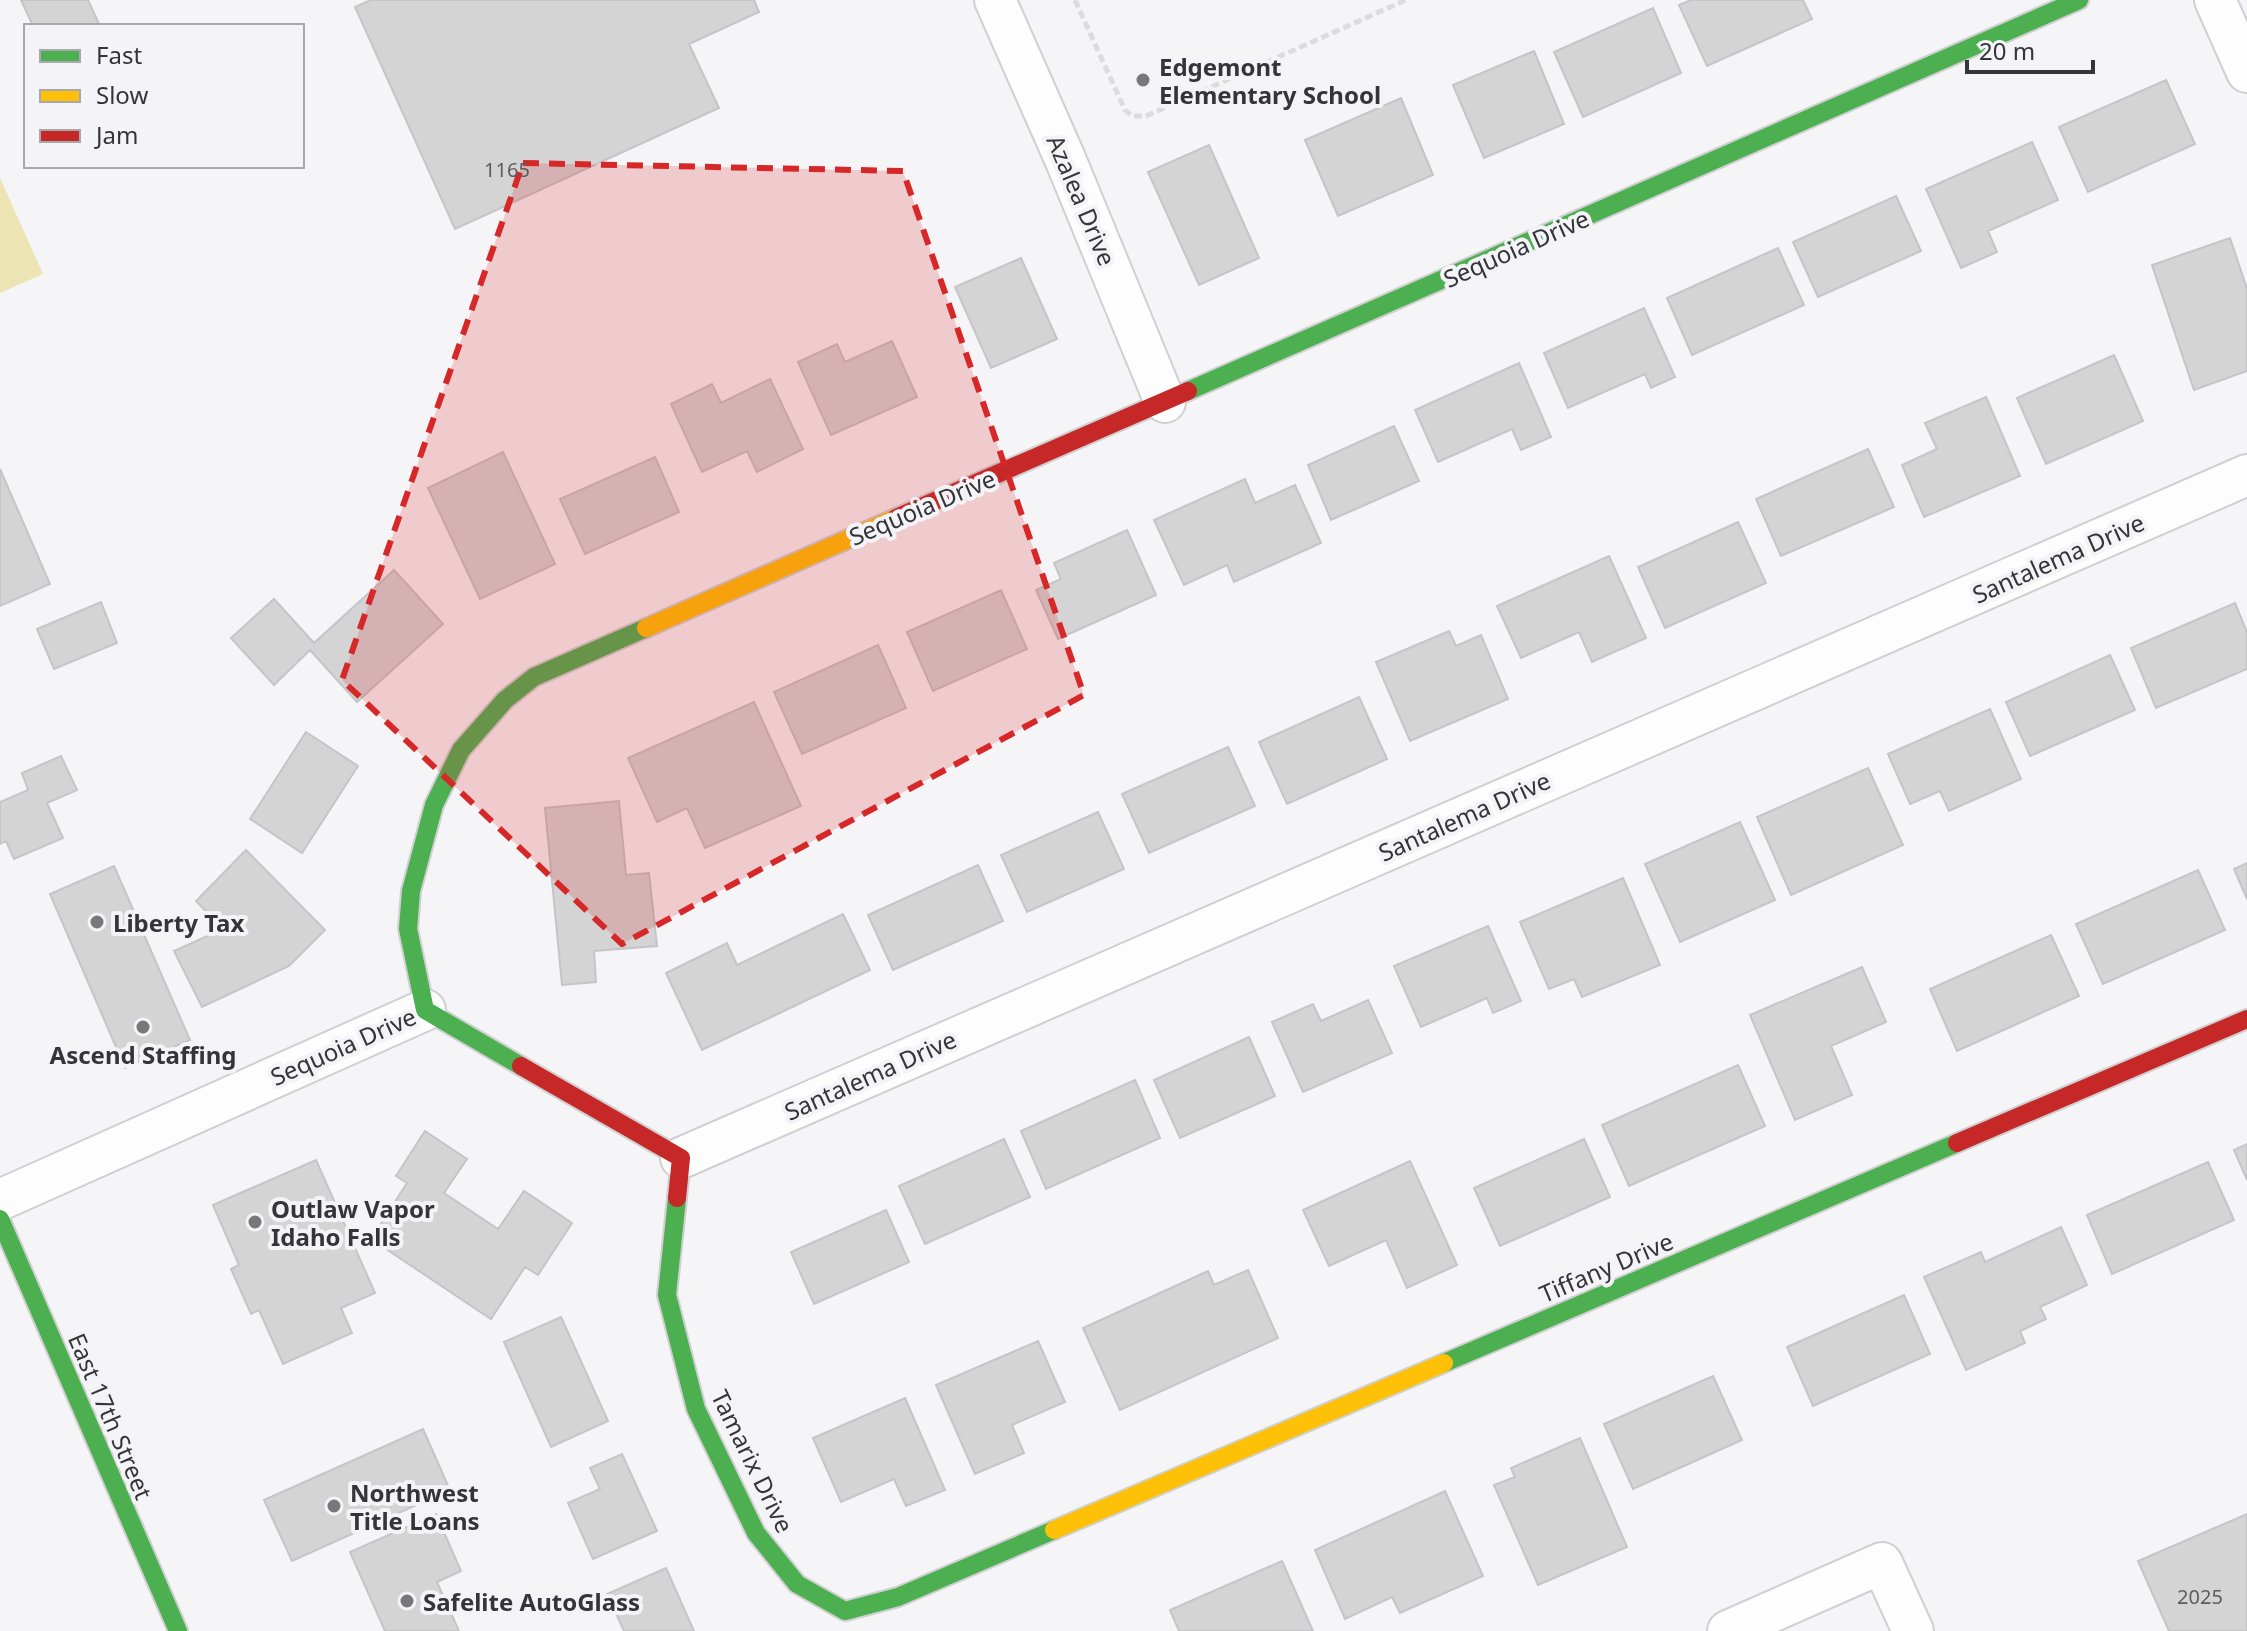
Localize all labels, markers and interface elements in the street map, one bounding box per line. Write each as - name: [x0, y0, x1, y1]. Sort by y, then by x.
- legend: [24, 24, 304, 168]
- scale bar: [1967, 24, 2093, 74]
- text: 20 m: [1979, 34, 2035, 67]
- text: Fast: [96, 38, 142, 71]
- place label: Edgemont Elementary School: [1159, 50, 1381, 111]
- marker: Edgemont Elementary School: [1134, 71, 1152, 89]
- text: Slow: [96, 78, 148, 111]
- text: Jam: [94, 118, 138, 151]
- street label: Azalea Drive: [1040, 130, 1124, 270]
- house number: 1165: [484, 156, 530, 183]
- street label: Sequoia Drive: [1438, 201, 1594, 295]
- street label: Sequoia Drive: [844, 461, 1000, 553]
- street label: Santalema Drive: [1967, 505, 2149, 611]
- street label: Santalema Drive: [1373, 763, 1555, 869]
- place label: Liberty Tax: [113, 906, 244, 939]
- marker: Liberty Tax: [88, 913, 106, 931]
- street label: Sequoia Drive: [265, 999, 421, 1093]
- marker: Ascend Staffing: [134, 1018, 152, 1036]
- street label: Santalema Drive: [779, 1022, 961, 1128]
- place label: Ascend Staffing: [50, 1038, 236, 1071]
- place label: Outlaw Vapor Idaho Falls: [271, 1192, 435, 1253]
- marker: Outlaw Vapor Idaho Falls: [246, 1213, 264, 1231]
- street label: Tiffany Drive: [1534, 1224, 1678, 1310]
- street label: East 17th Street: [61, 1328, 161, 1504]
- street label: Tamarix Drive: [704, 1384, 802, 1538]
- place label: Northwest Title Loans: [350, 1476, 480, 1537]
- marker: Northwest Title Loans: [325, 1497, 343, 1515]
- house number: 2025: [2177, 1583, 2223, 1610]
- place label: Safelite AutoGlass: [423, 1585, 640, 1618]
- marker: Safelite AutoGlass: [398, 1592, 416, 1610]

